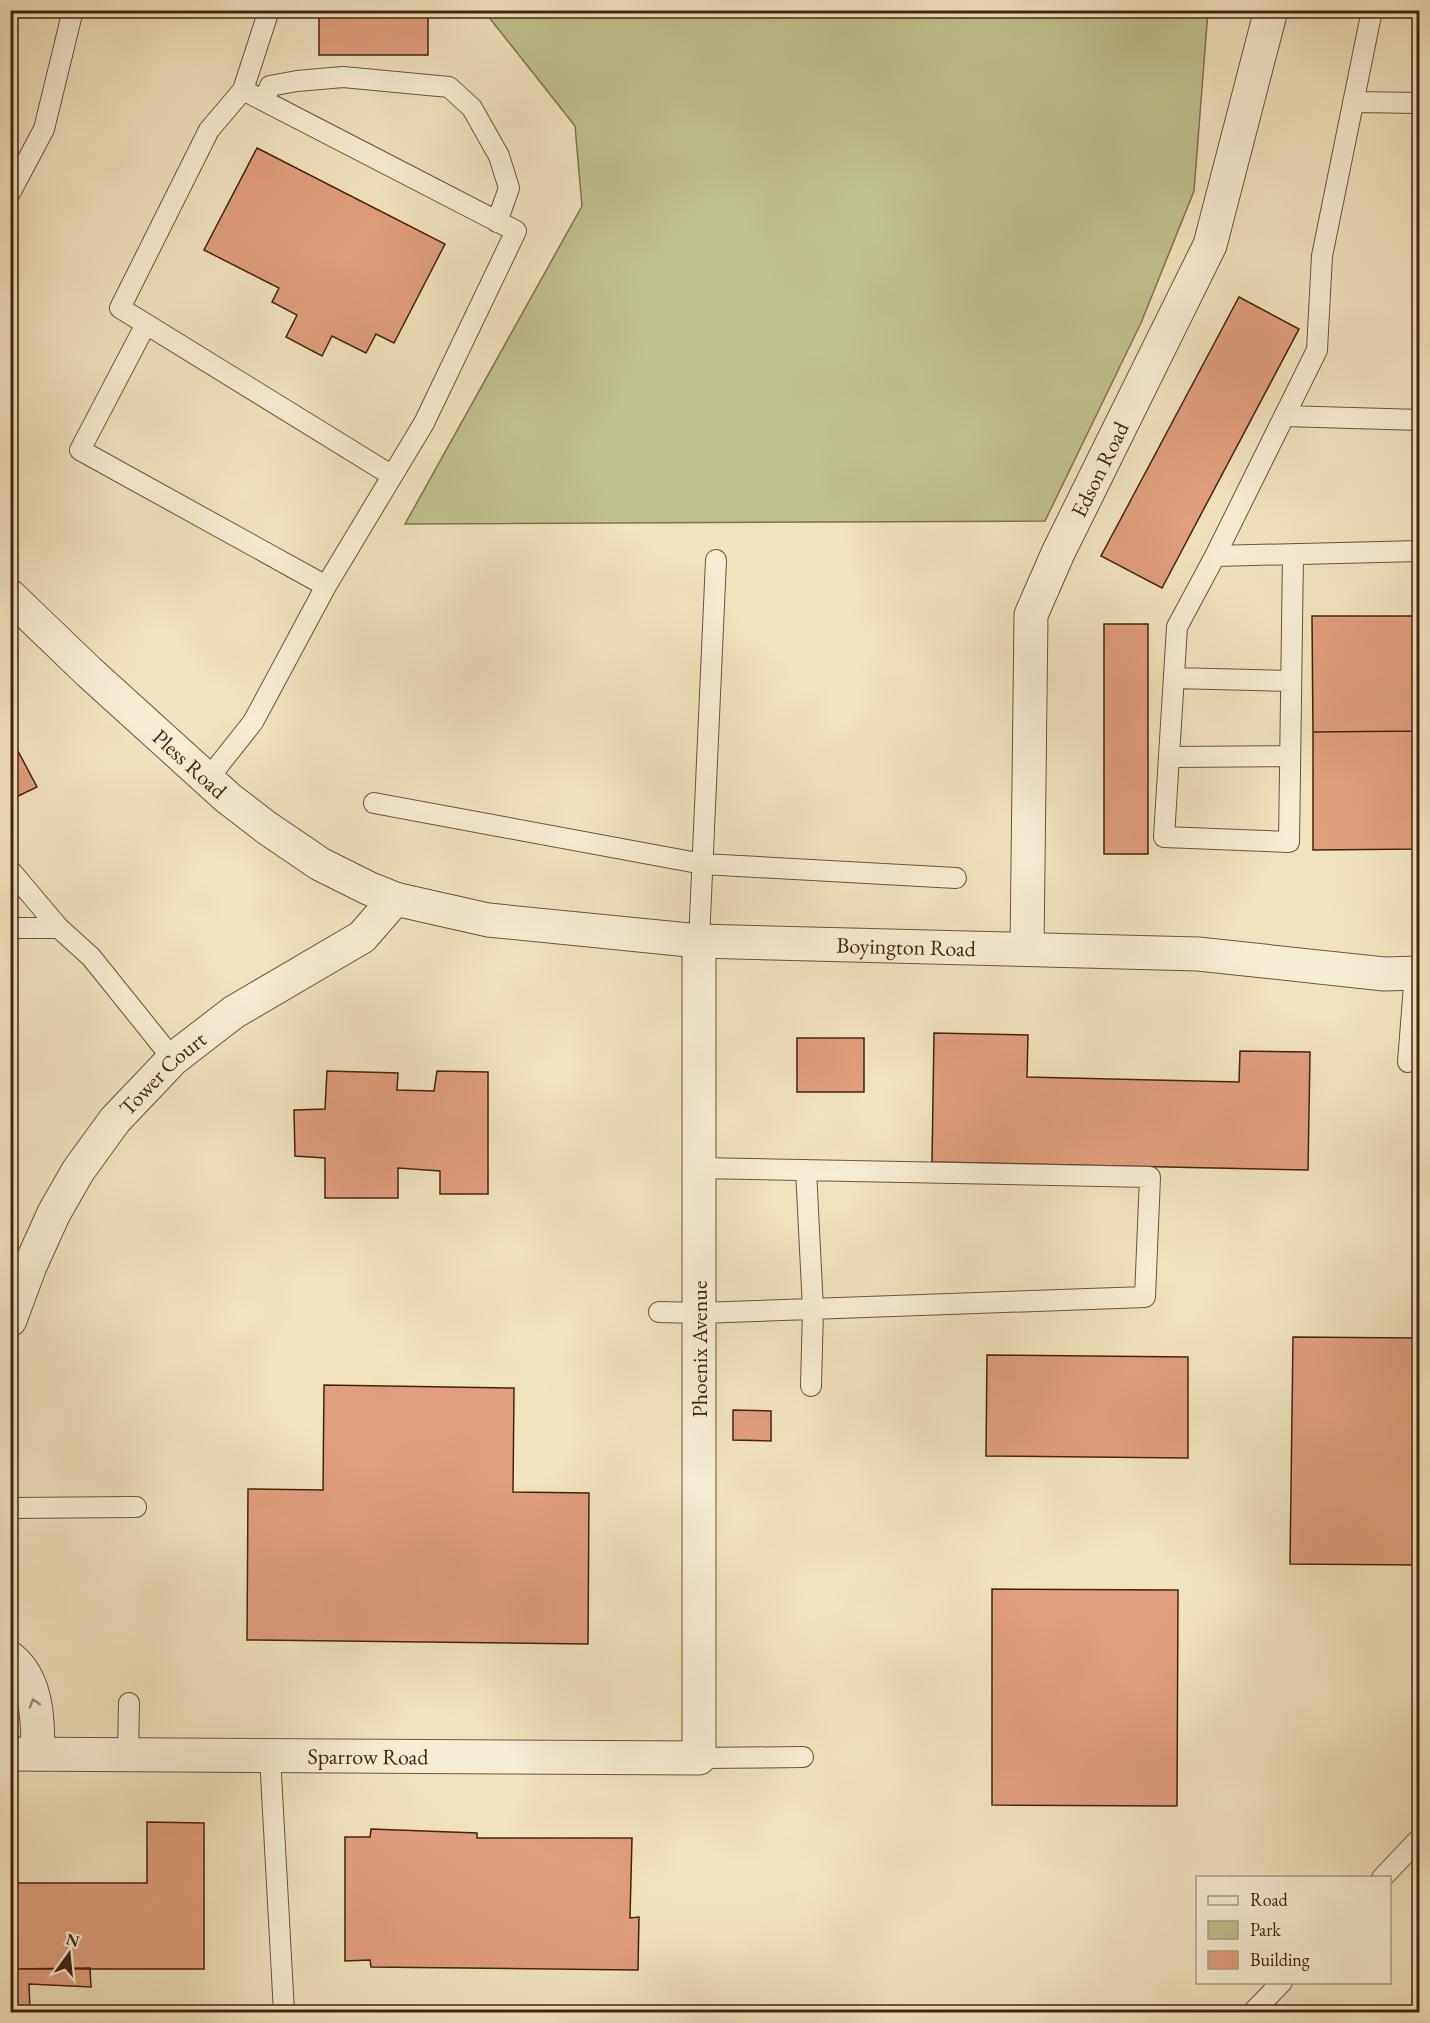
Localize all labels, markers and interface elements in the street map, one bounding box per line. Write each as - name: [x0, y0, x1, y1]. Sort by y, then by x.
- street label: Edson Road: [1063, 416, 1136, 522]
- street label: Pless Road: [147, 722, 234, 805]
- street label: Boyington Road: [836, 930, 977, 963]
- street label: Tower Court: [113, 1024, 212, 1122]
- street label: Phoenix Avenue: [685, 1280, 714, 1417]
- one-way arrow: [29, 1698, 41, 1709]
- street label: Sparrow Road: [307, 1741, 429, 1771]
- legend: [1196, 1876, 1391, 1984]
- text: Road: [1250, 1888, 1289, 1911]
- text: Park: [1250, 1918, 1281, 1941]
- north arrow: [39, 1924, 99, 1984]
- text: N: [64, 1928, 82, 1952]
- text: Building: [1250, 1948, 1310, 1971]

